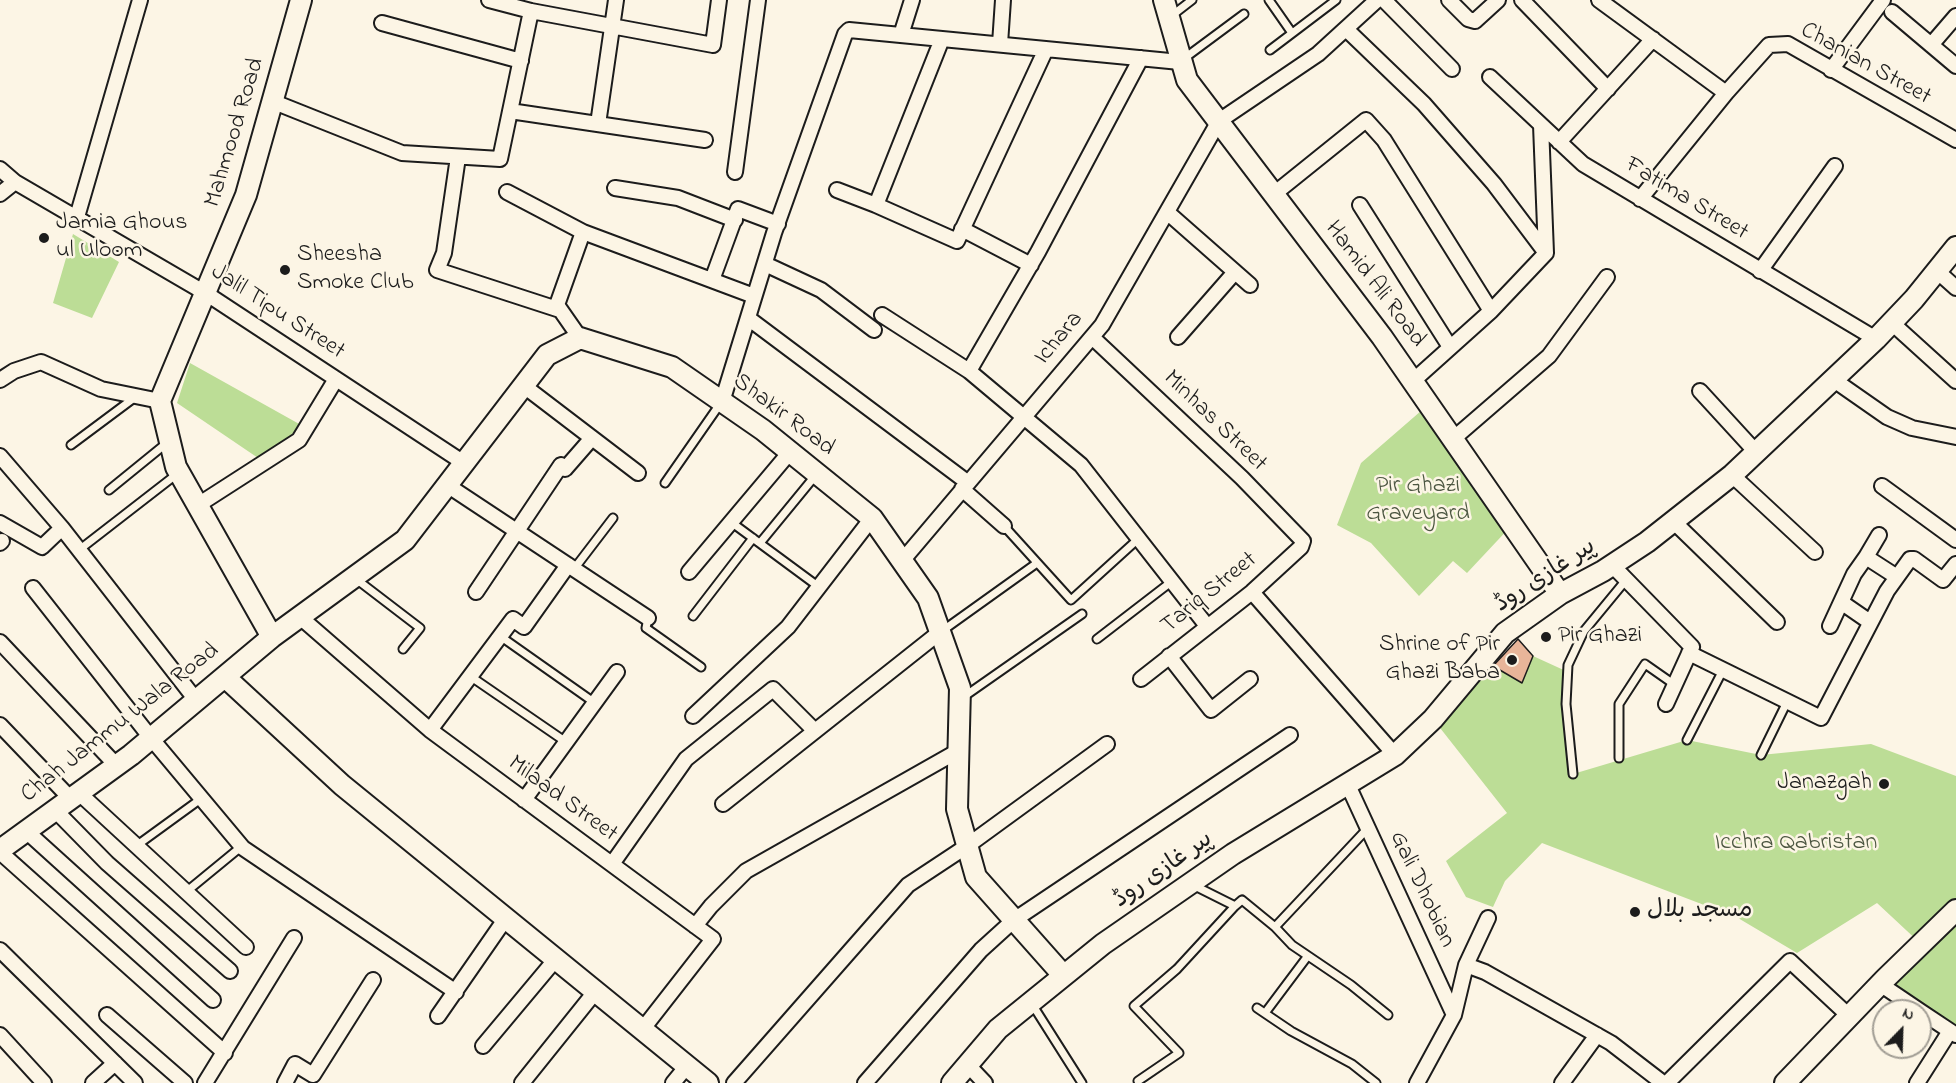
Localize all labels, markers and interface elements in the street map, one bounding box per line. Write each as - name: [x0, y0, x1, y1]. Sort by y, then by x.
- street label: Chanian Street: [1795, 17, 1935, 113]
- street label: Mahmood Road: [200, 55, 272, 211]
- street label: Fatima Street: [1619, 152, 1753, 248]
- place label: Jamia Ghous ul Uloom: [56, 210, 187, 266]
- street label: Hamid Ali Road: [1317, 216, 1431, 354]
- marker: Jamia Ghous ul Uloom: [37, 231, 51, 245]
- place label: Sheesha Smoke Club: [297, 242, 414, 298]
- street label: Jalil Tipu Street: [204, 259, 350, 367]
- marker: Sheesha Smoke Club: [278, 263, 292, 277]
- street label: Ichara: [1029, 306, 1091, 372]
- street label: Minhas Street: [1156, 365, 1272, 479]
- street label: Shakir Road: [726, 368, 840, 464]
- park label: Pir Ghazi Graveyard: [1366, 473, 1470, 529]
- street label: پیر غازی روڈ: [1490, 534, 1602, 620]
- street label: Tariq Street: [1156, 547, 1264, 641]
- place label: Pir Ghazi: [1558, 623, 1642, 651]
- marker: Pir Ghazi: [1539, 630, 1553, 644]
- place label: Shrine of Pir Ghazi Baba: [1379, 632, 1500, 688]
- street label: Chah Jammu Wala Road: [16, 638, 226, 810]
- marker: Shrine of Pir Ghazi Baba: [1505, 653, 1519, 667]
- street label: Milaad Street: [501, 750, 623, 850]
- place label: Janazgah: [1777, 770, 1872, 798]
- marker: Janazgah: [1877, 777, 1891, 791]
- street label: پیر غازی روڈ: [1109, 826, 1219, 916]
- street label: Gali Dhobian: [1382, 827, 1460, 953]
- park label: Icchra Qabristan: [1715, 830, 1877, 858]
- place label: مسجد بلال: [1647, 898, 1753, 926]
- marker: مسجد بلال: [1628, 905, 1642, 919]
- north arrow: [1872, 999, 1932, 1059]
- text: N: [1899, 1001, 1918, 1027]

